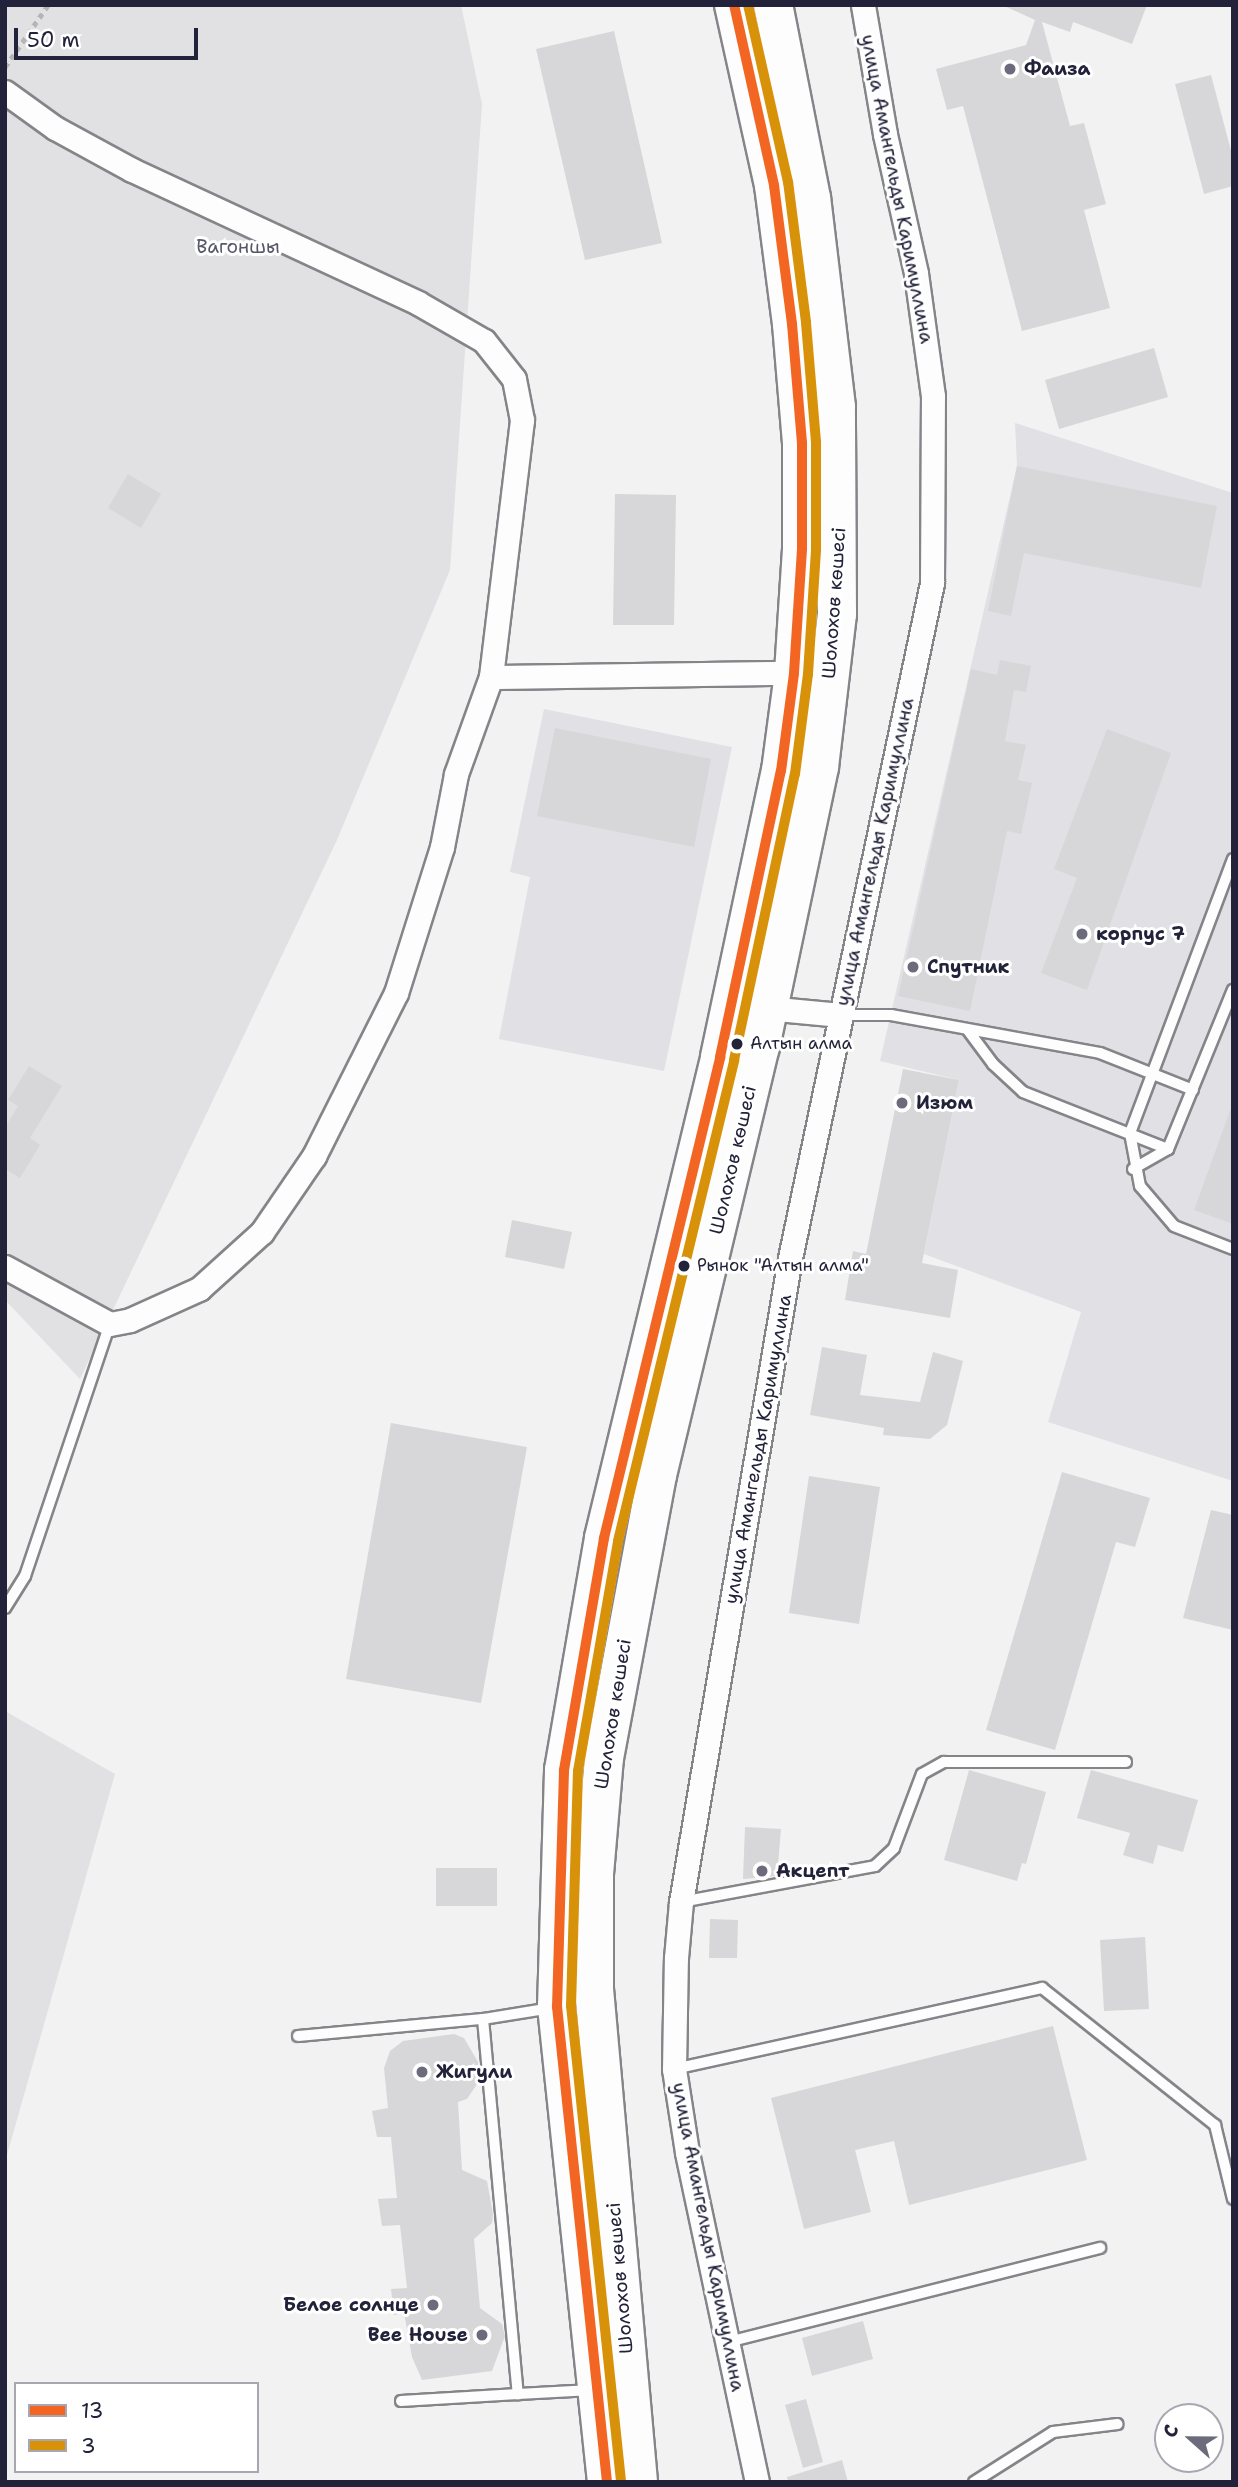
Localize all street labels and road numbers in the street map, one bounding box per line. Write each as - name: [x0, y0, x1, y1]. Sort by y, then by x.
- street label: улица Амангельды Каримуллина: [856, 33, 938, 345]
- street label: Шолохов көшесі: [817, 526, 851, 680]
- street label: улица Амангельды Каримуллина: [831, 696, 919, 1008]
- street label: Шолохов көшесі: [705, 1083, 761, 1237]
- street label: улица Амангельды Каримуллина: [719, 1292, 797, 1606]
- street label: Шолохов көшесі: [590, 1637, 636, 1791]
- street label: улица Амангельды Каримуллина: [667, 2081, 749, 2393]
- street label: Шолохов көшесі: [602, 2201, 638, 2355]

